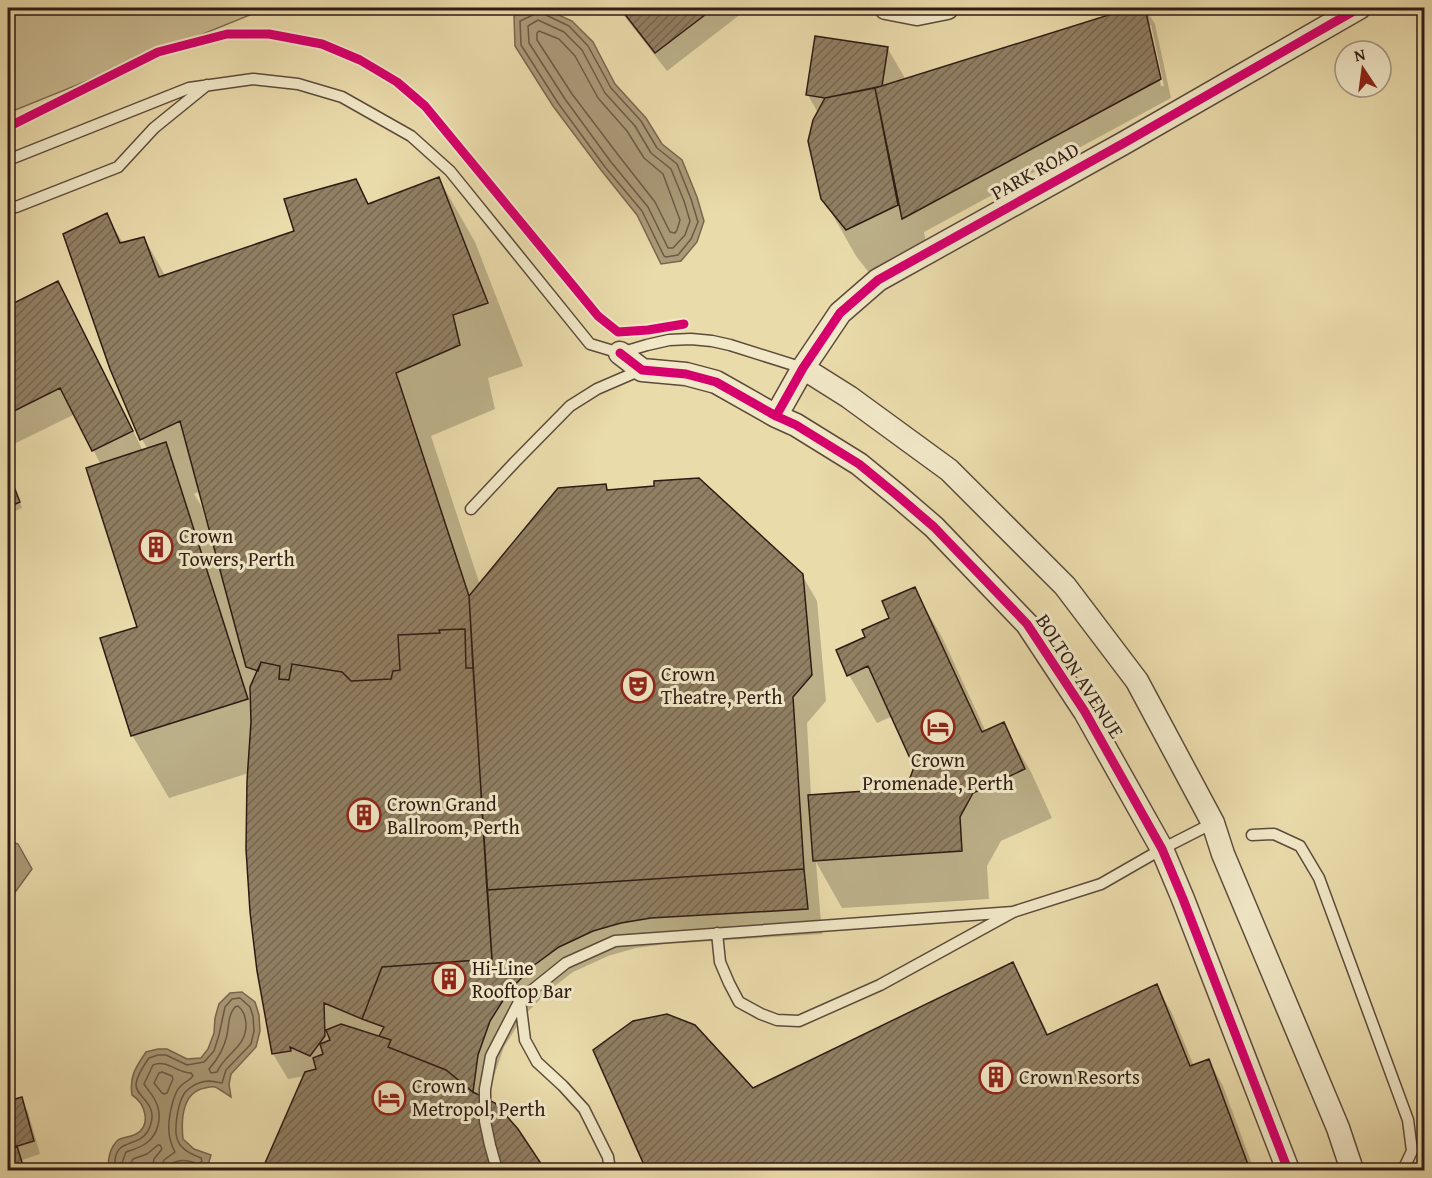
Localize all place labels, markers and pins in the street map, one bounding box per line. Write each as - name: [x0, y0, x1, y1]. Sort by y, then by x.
- place label: Crown Towers, Perth: [179, 521, 295, 573]
- building icon: Crown Towers, Perth: [138, 529, 174, 565]
- place label: Crown Theatre, Perth: [661, 659, 783, 711]
- theatre icon: Crown Theatre, Perth: [620, 668, 656, 704]
- hotel icon: Crown Promenade, Perth: [920, 709, 956, 745]
- place label: Crown Promenade, Perth: [862, 745, 1014, 797]
- place label: Crown Grand Ballroom, Perth: [387, 789, 520, 841]
- building icon: Crown Grand Ballroom, Perth: [346, 797, 382, 833]
- place label: Hi-Line Rooftop Bar: [472, 953, 572, 1005]
- building icon: Hi-Line Rooftop Bar: [431, 961, 467, 997]
- building icon: Crown Resorts: [978, 1059, 1014, 1095]
- place label: Crown Resorts: [1019, 1062, 1140, 1091]
- place label: Crown Metropol, Perth: [412, 1071, 546, 1123]
- hotel icon: Crown Metropol, Perth: [371, 1080, 407, 1116]

